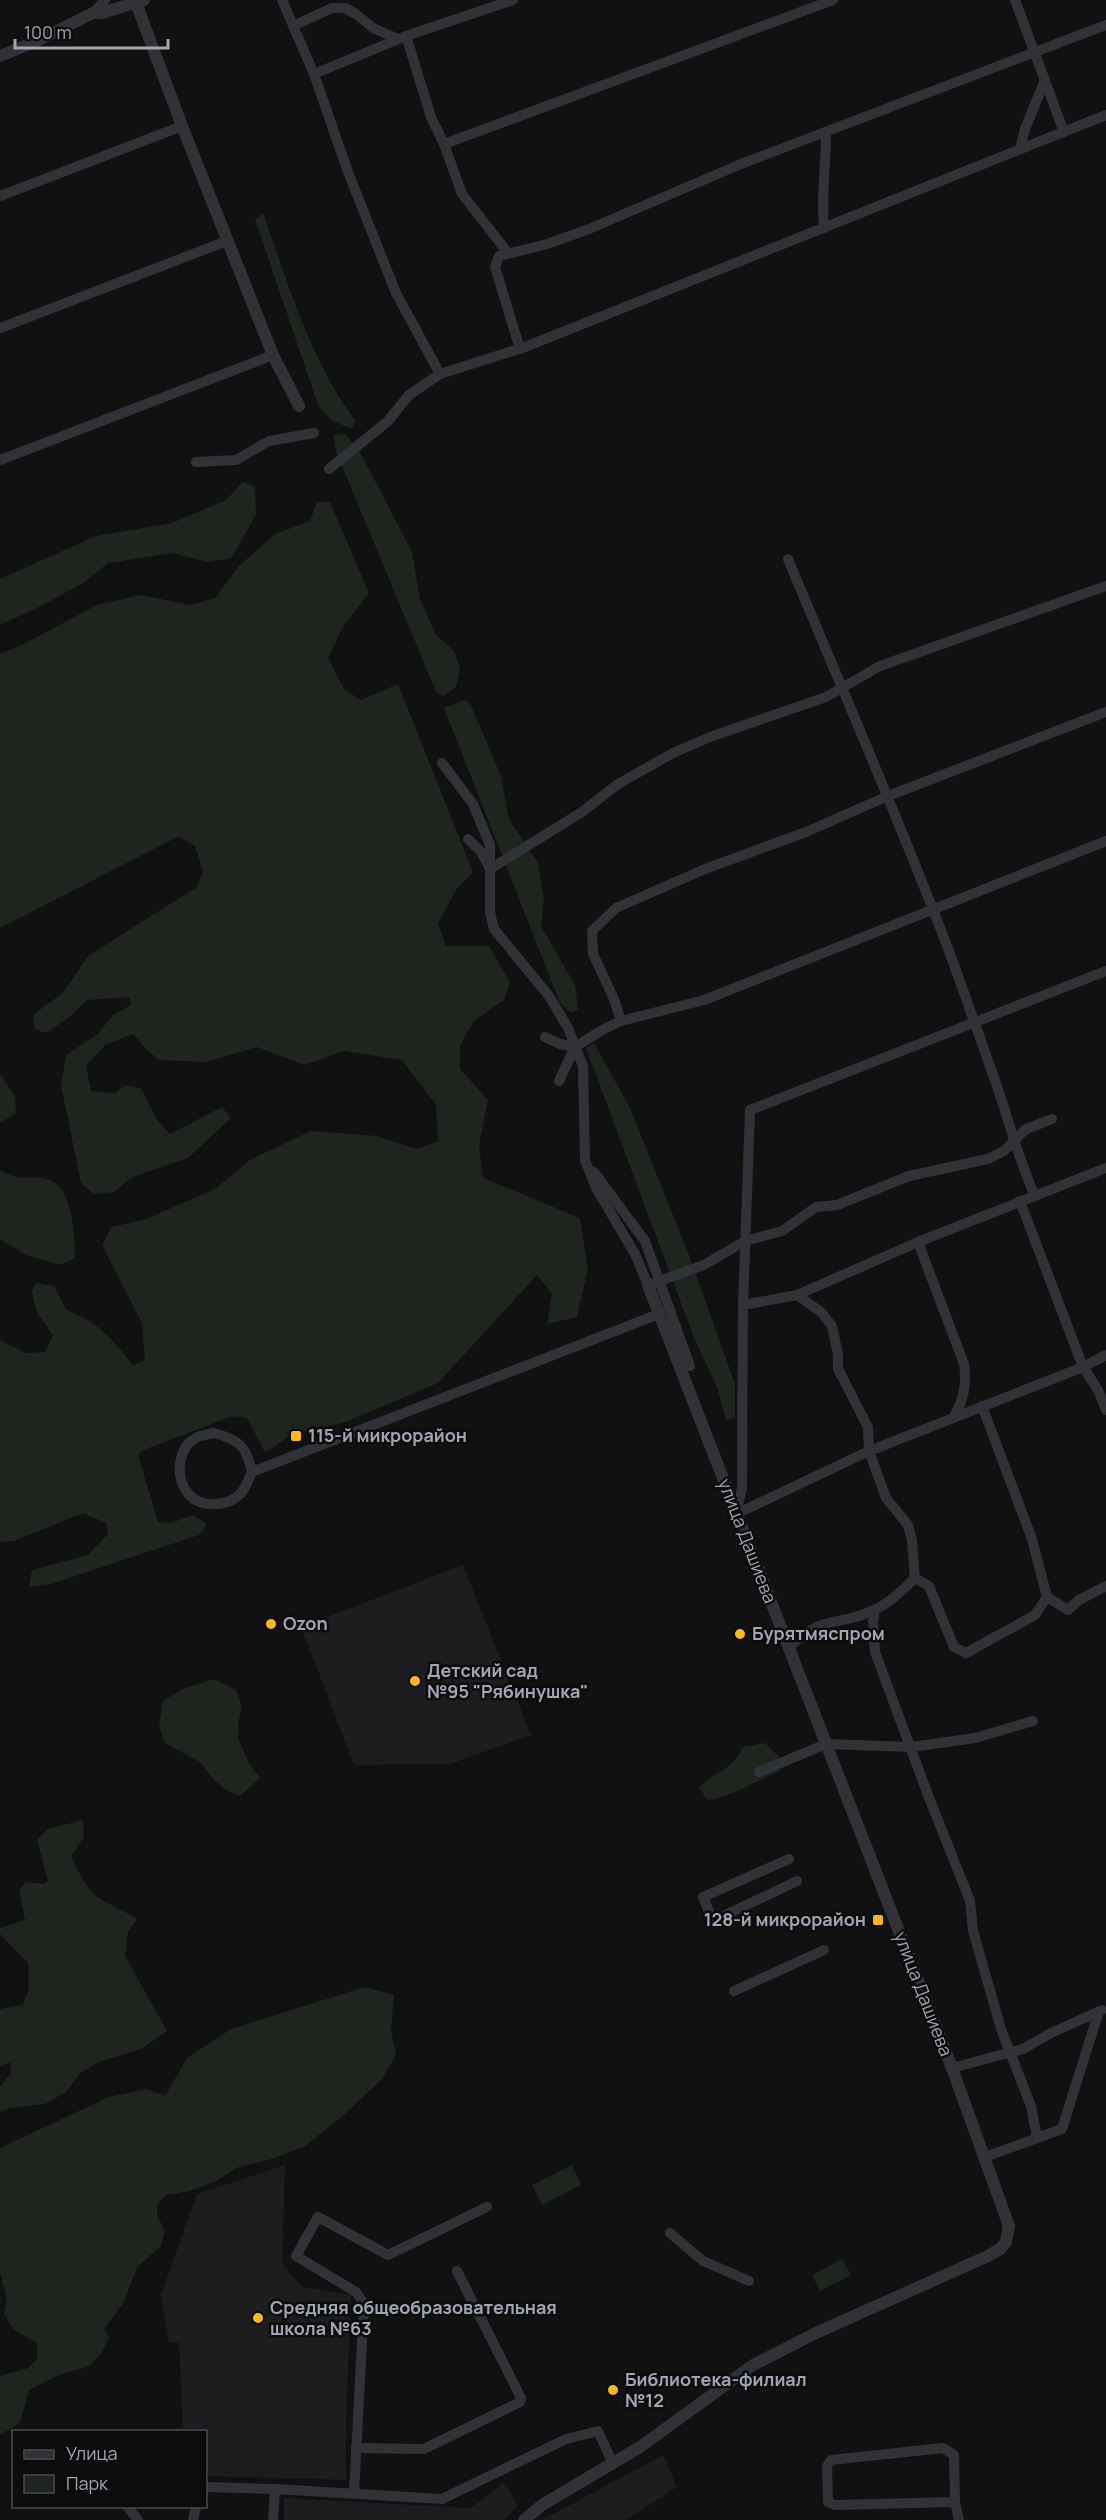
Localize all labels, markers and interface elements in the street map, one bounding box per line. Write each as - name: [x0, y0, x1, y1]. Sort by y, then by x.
- scale bar: [15, 12, 168, 50]
- text: 100 m: [24, 20, 72, 44]
- place label: 115-й микрорайон: [308, 1423, 467, 1447]
- marker: 115-й микрорайон: [289, 1429, 303, 1443]
- street label: улица Дашиева: [713, 1475, 783, 1606]
- place label: Ozon: [283, 1611, 328, 1635]
- marker: Ozon: [264, 1617, 278, 1631]
- place label: Бурятмяспром: [752, 1621, 885, 1645]
- marker: Бурятмяспром: [733, 1627, 747, 1641]
- place label: Детский сад №95 "Рябинушка": [427, 1658, 588, 1703]
- marker: Детский сад №95 "Рябинушка": [408, 1674, 422, 1688]
- place label: 128-й микрорайон: [704, 1907, 866, 1931]
- marker: 128-й микрорайон: [871, 1913, 885, 1927]
- street label: улица Дашиева: [889, 1928, 959, 2059]
- place label: Средняя общеобразовательная школа №63: [270, 2295, 557, 2340]
- marker: Средняя общеобразовательная школа №63: [251, 2311, 265, 2325]
- place label: Библиотека-филиал №12: [625, 2367, 807, 2412]
- marker: Библиотека-филиал №12: [606, 2383, 620, 2397]
- legend: [12, 2430, 207, 2508]
- text: Улица: [66, 2441, 118, 2465]
- text: Парк: [66, 2471, 109, 2495]

